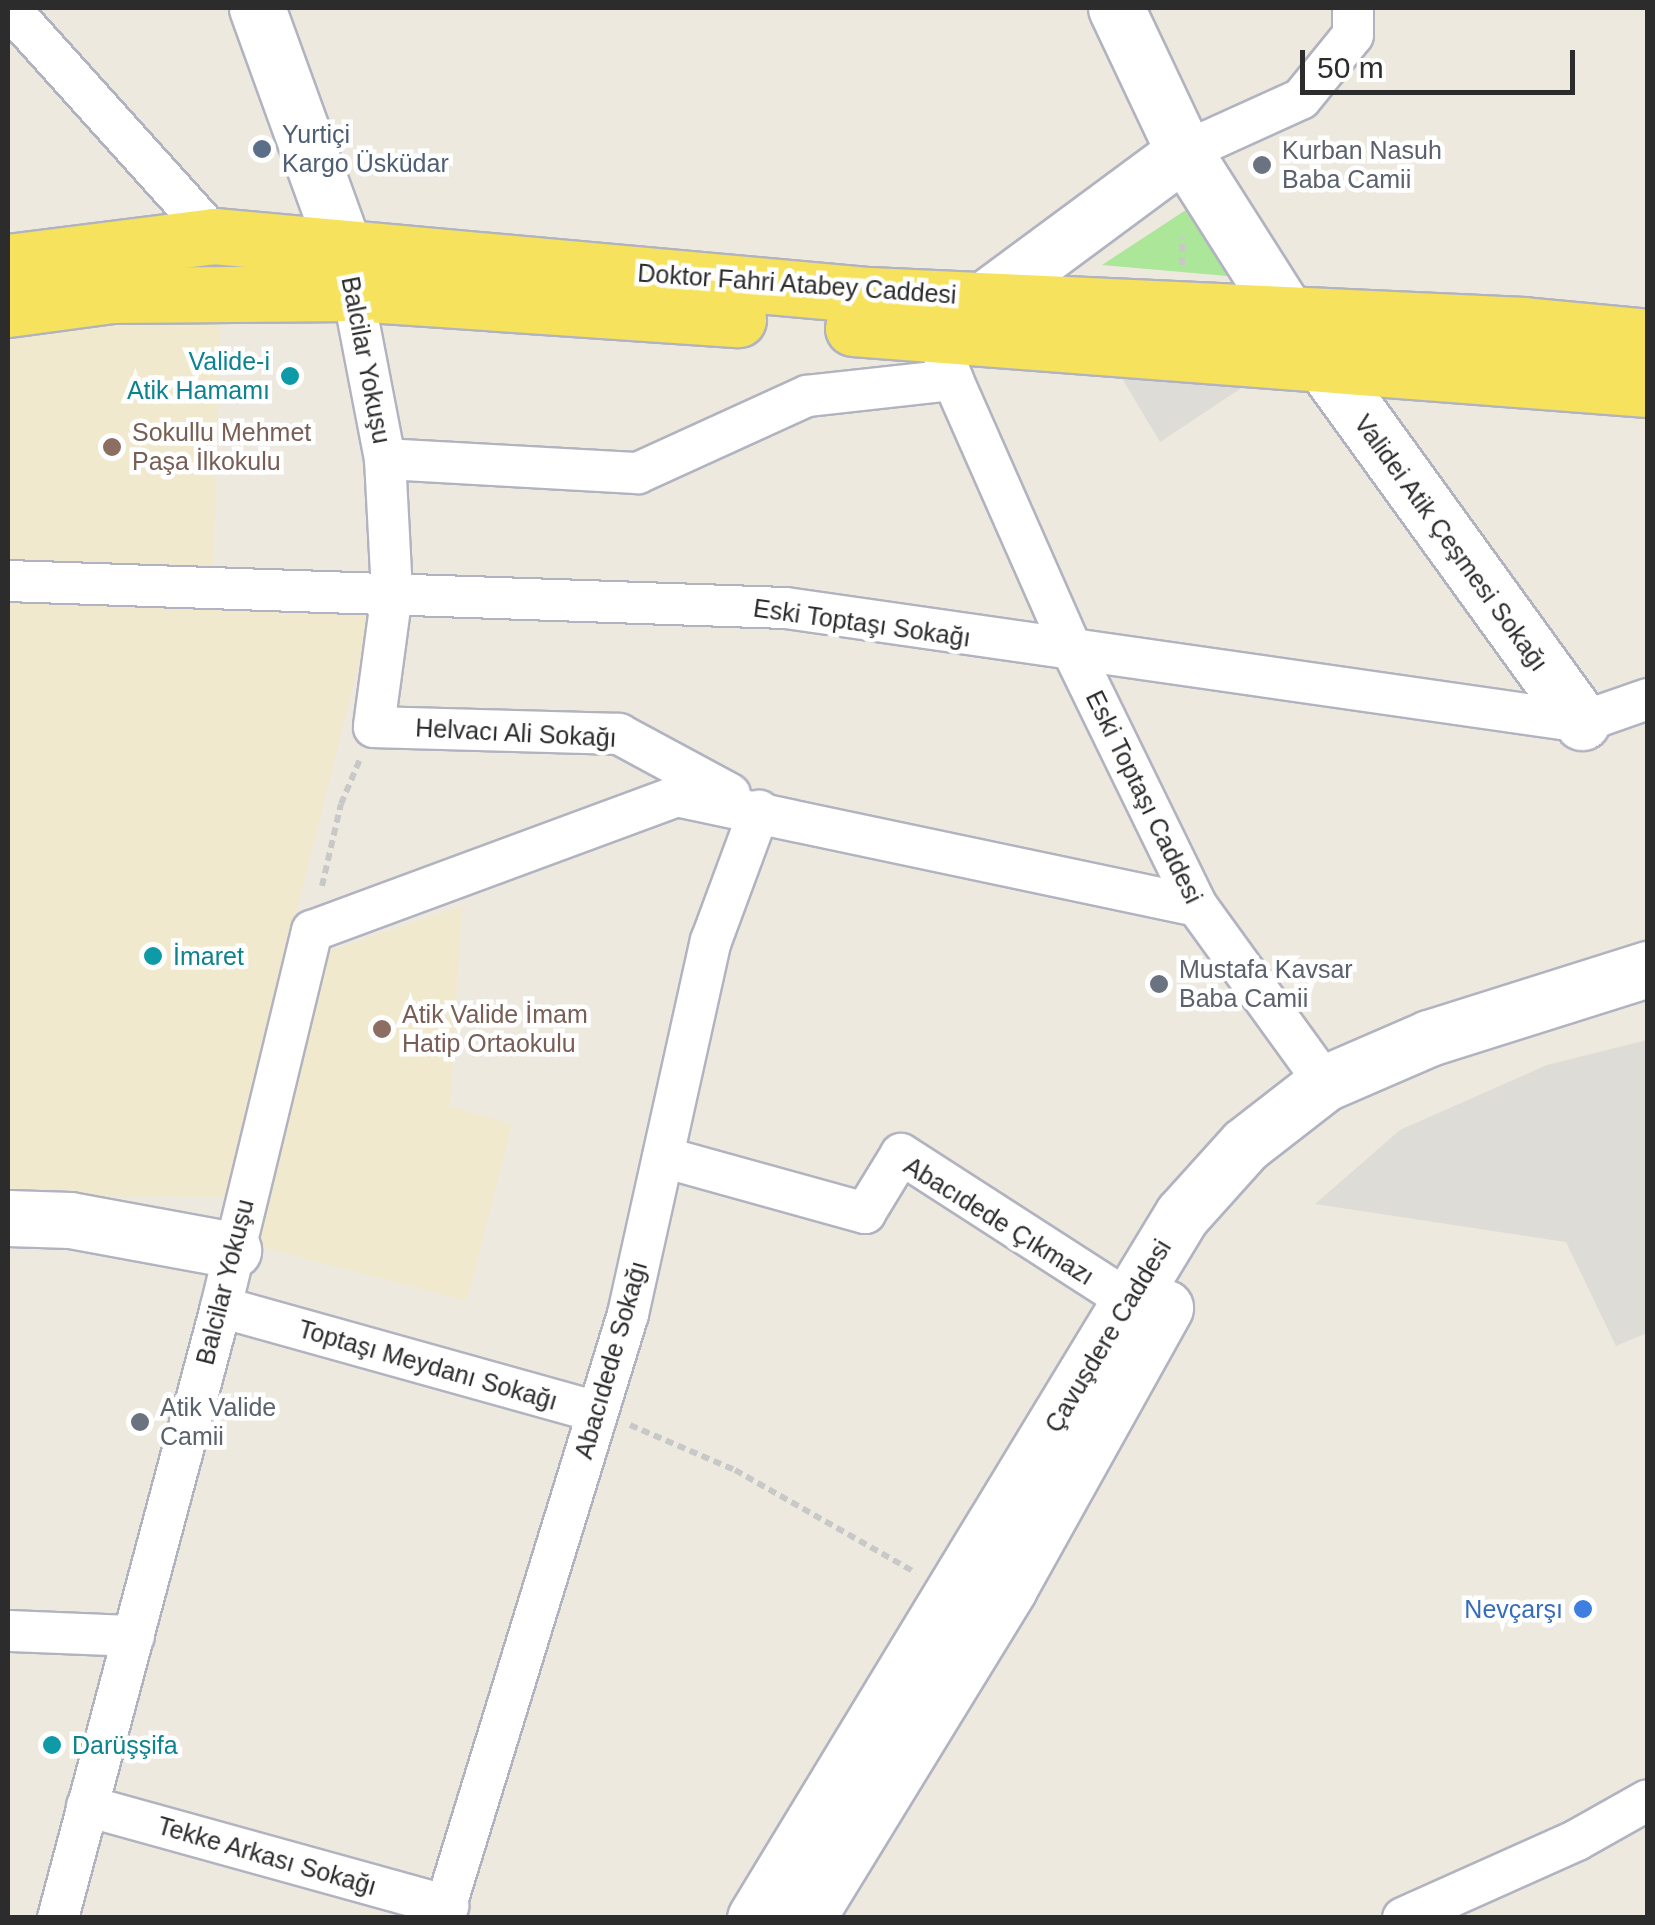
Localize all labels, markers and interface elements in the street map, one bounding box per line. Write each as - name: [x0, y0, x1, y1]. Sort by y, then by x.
- scale bar: [1305, 30, 1580, 92]
- text: 50 m: [1317, 51, 1384, 84]
- place label: Yurtiçi Kargo Üsküdar: [282, 120, 449, 179]
- place label: Kurban Nasuh Baba Camii: [1282, 136, 1442, 195]
- marker: Yurtiçi Kargo Üsküdar: [251, 138, 273, 160]
- marker: Kurban Nasuh Baba Camii: [1251, 154, 1273, 176]
- street label: Doktor Fahri Atabey Caddesi: [636, 258, 958, 310]
- street label: Balcilar Yokuşu: [335, 274, 397, 446]
- place label: Valide-i Atik Hamamı: [127, 347, 270, 406]
- marker: Valide-i Atik Hamamı: [279, 365, 301, 387]
- street label: Validei Atik Çeşmesi Sokağı: [1348, 408, 1554, 678]
- place label: Sokullu Mehmet Paşa İlkokulu: [132, 418, 311, 477]
- marker: Sokullu Mehmet Paşa İlkokulu: [101, 436, 123, 458]
- street label: Eski Toptaşı Sokağı: [751, 593, 973, 653]
- street label: Eski Toptaşı Caddesi: [1079, 686, 1209, 908]
- street label: Helvacı Ali Sokağı: [414, 713, 618, 753]
- place label: İmaret: [173, 941, 244, 971]
- marker: İmaret: [142, 945, 164, 967]
- place label: Mustafa Kavsar Baba Camii: [1179, 955, 1353, 1014]
- marker: Mustafa Kavsar Baba Camii: [1148, 973, 1170, 995]
- place label: Atik Valide İmam Hatip Ortaokulu: [402, 1000, 588, 1059]
- marker: Atik Valide İmam Hatip Ortaokulu: [371, 1018, 393, 1040]
- street label: Abacıdede Çıkmazı: [899, 1150, 1099, 1292]
- street label: Balcilar Yokuşu: [190, 1196, 260, 1368]
- street label: Çavuşdere Caddesi: [1039, 1234, 1177, 1438]
- street label: Abacıdede Sokağı: [568, 1258, 654, 1462]
- street label: Toptaşı Meydanı Sokağı: [295, 1314, 561, 1416]
- place label: Atik Valide Camii: [160, 1393, 276, 1452]
- marker: Atik Valide Camii: [129, 1411, 151, 1433]
- place label: Nevçarşı: [1464, 1594, 1563, 1624]
- marker: Nevçarşı: [1572, 1598, 1594, 1620]
- place label: Darüşşifa: [72, 1730, 178, 1760]
- marker: Darüşşifa: [41, 1734, 63, 1756]
- street label: Tekke Arkası Sokağı: [153, 1810, 381, 1902]

